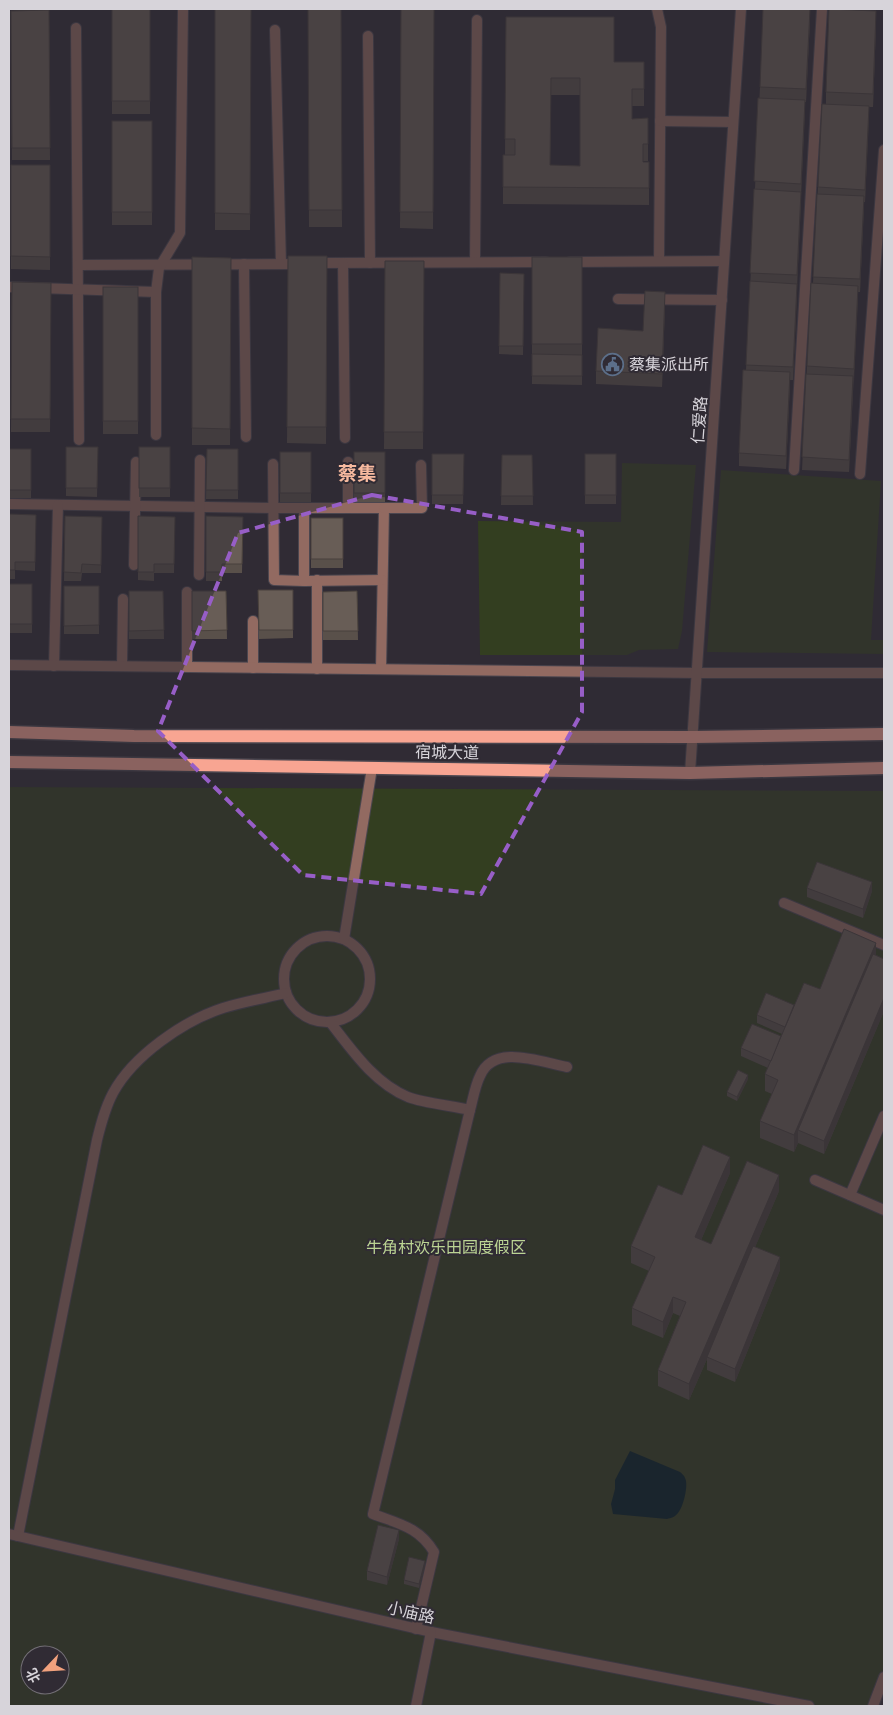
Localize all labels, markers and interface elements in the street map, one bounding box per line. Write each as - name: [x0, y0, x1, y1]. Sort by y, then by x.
- public building icon: 蔡集派出所: [601, 352, 625, 376]
- place label: 蔡集派出所: [629, 355, 709, 373]
- street label: 仁爱路: [688, 395, 710, 445]
- district label: 蔡集: [338, 462, 376, 484]
- street label: 宿城大道: [415, 742, 479, 762]
- park label: 牛角村欢乐田园度假区: [366, 1238, 526, 1256]
- street label: 小庙路: [386, 1598, 436, 1626]
- north arrow: [20, 1645, 70, 1695]
- text: 北: [23, 1666, 43, 1685]

